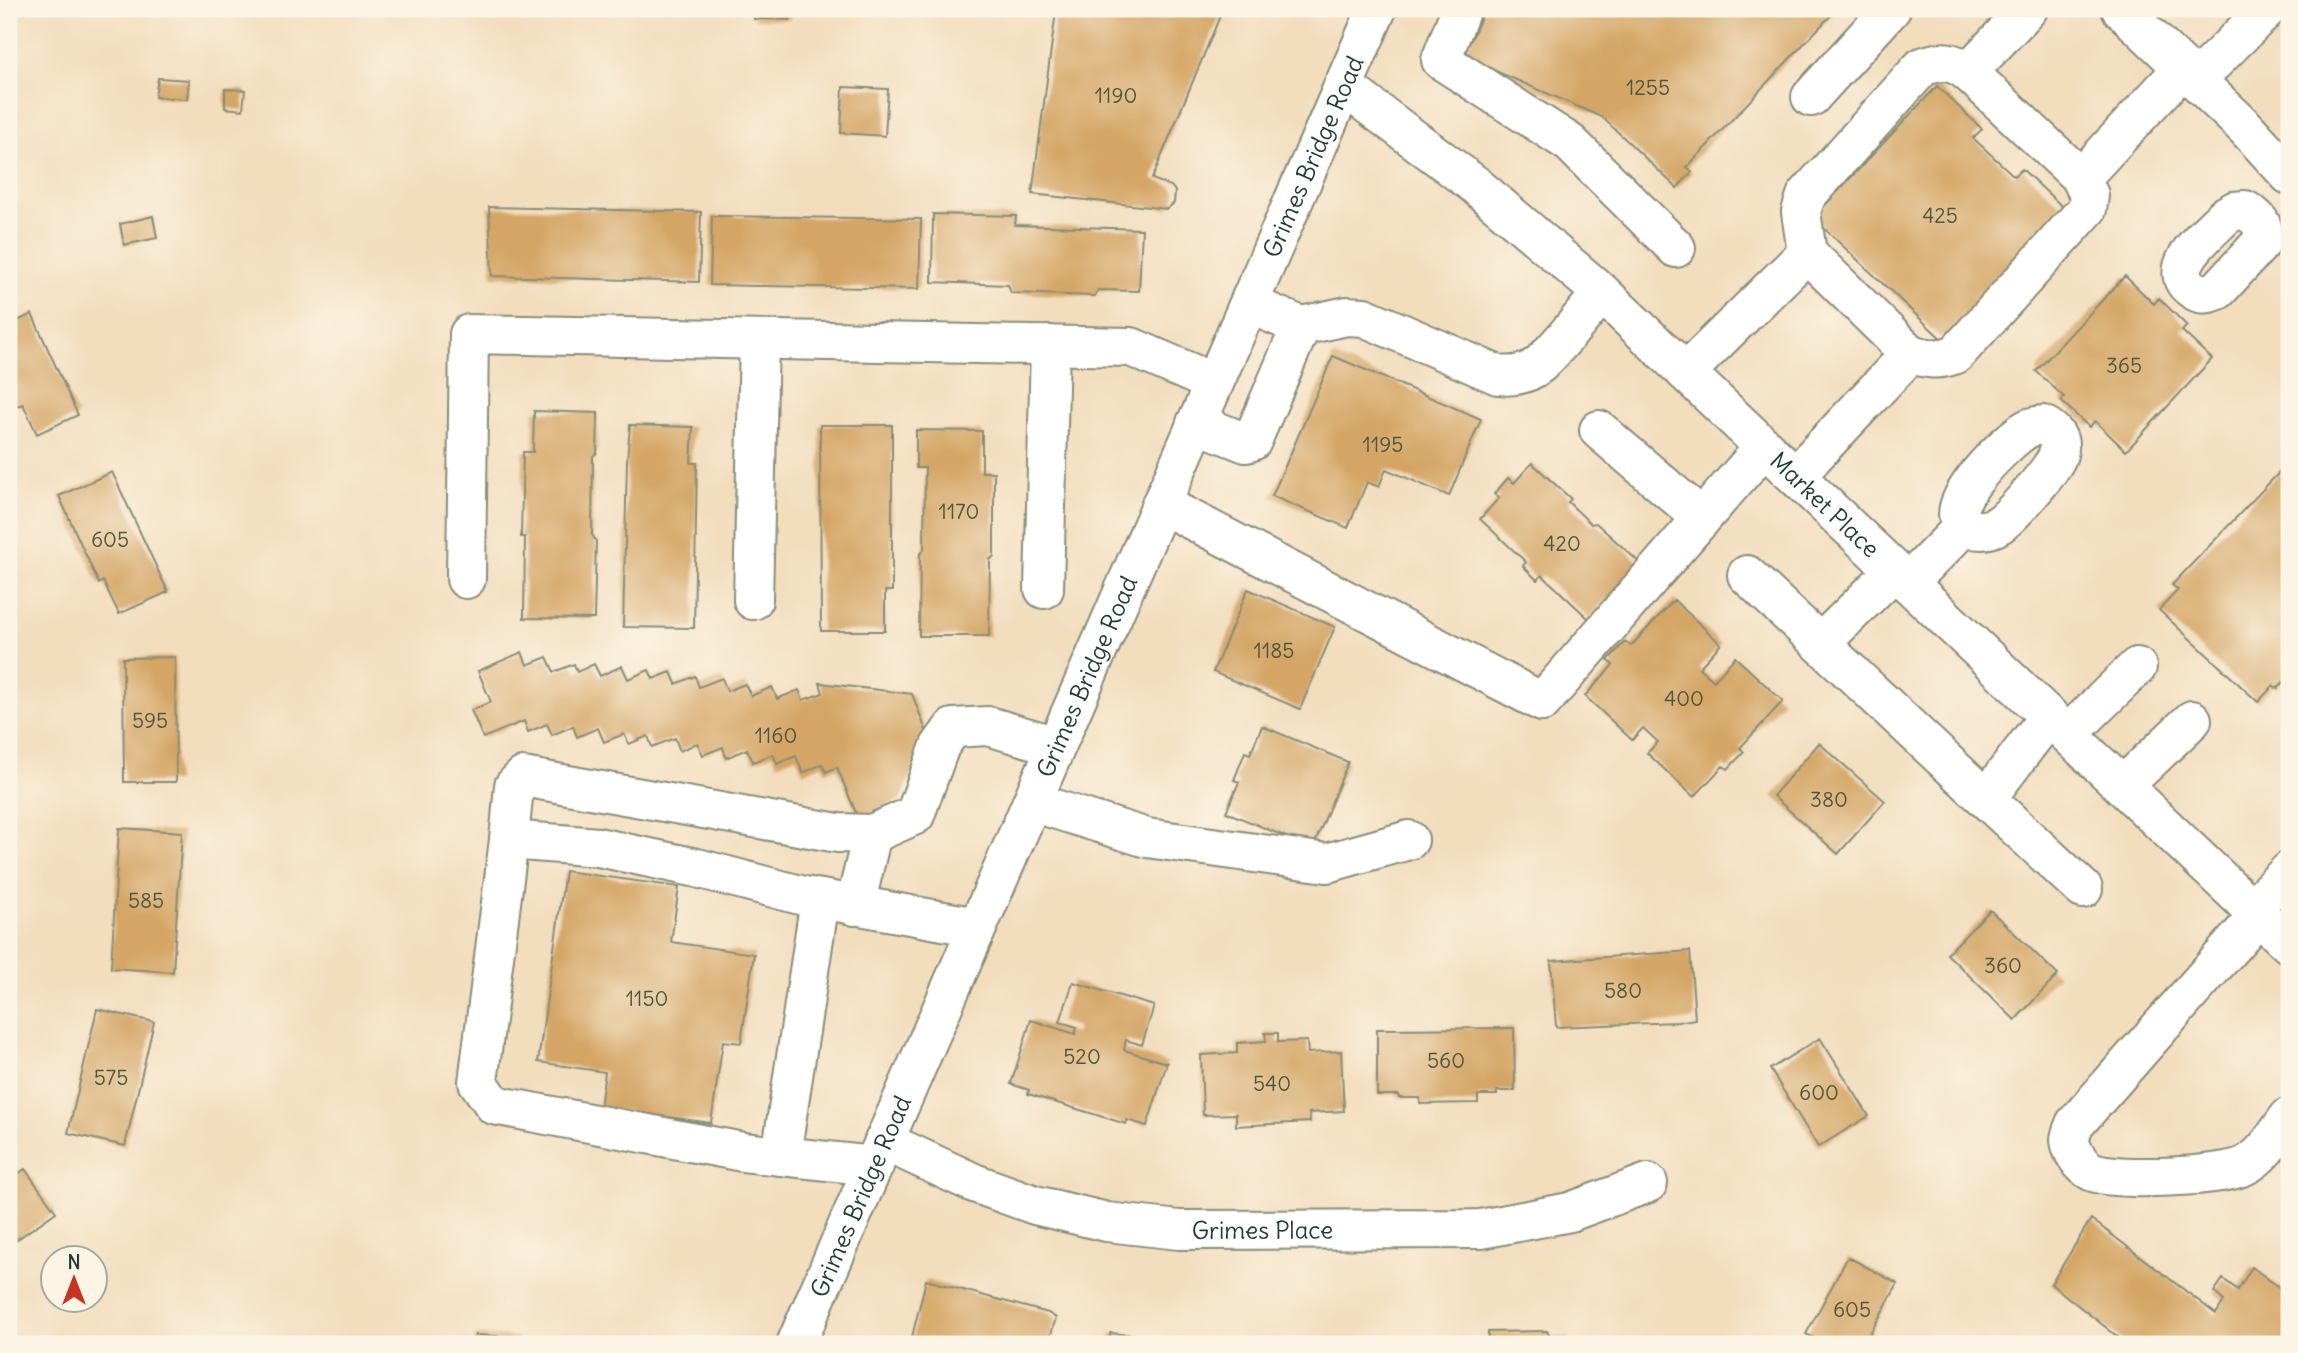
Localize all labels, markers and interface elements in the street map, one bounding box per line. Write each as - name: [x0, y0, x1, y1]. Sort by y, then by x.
- street label: Grimes Bridge Road: [1256, 51, 1370, 262]
- house number: 1255: [1626, 74, 1670, 101]
- house number: 1190: [1095, 82, 1137, 109]
- house number: 425: [1922, 202, 1958, 229]
- house number: 365: [2106, 352, 2142, 379]
- house number: 1195: [1363, 431, 1403, 458]
- street label: Market Place: [1764, 445, 1886, 563]
- house number: 1170: [939, 498, 979, 525]
- house number: 605: [91, 526, 129, 553]
- house number: 420: [1543, 530, 1581, 557]
- street label: Grimes Bridge Road: [1030, 571, 1143, 782]
- house number: 1185: [1254, 637, 1294, 664]
- house number: 400: [1664, 685, 1704, 712]
- house number: 595: [132, 707, 168, 734]
- house number: 1160: [755, 722, 797, 749]
- house number: 380: [1810, 786, 1848, 813]
- house number: 585: [128, 887, 164, 914]
- house number: 360: [1984, 952, 2022, 979]
- house number: 580: [1604, 977, 1642, 1004]
- house number: 1150: [626, 985, 668, 1012]
- house number: 520: [1063, 1043, 1101, 1070]
- house number: 560: [1427, 1047, 1465, 1074]
- house number: 575: [94, 1064, 128, 1091]
- house number: 540: [1253, 1070, 1291, 1097]
- house number: 600: [1799, 1079, 1839, 1106]
- street label: Grimes Bridge Road: [803, 1091, 917, 1302]
- street label: Grimes Place: [1192, 1214, 1333, 1245]
- north arrow: [38, 1244, 108, 1314]
- text: N: [67, 1250, 81, 1274]
- house number: 605: [1833, 1296, 1871, 1323]

